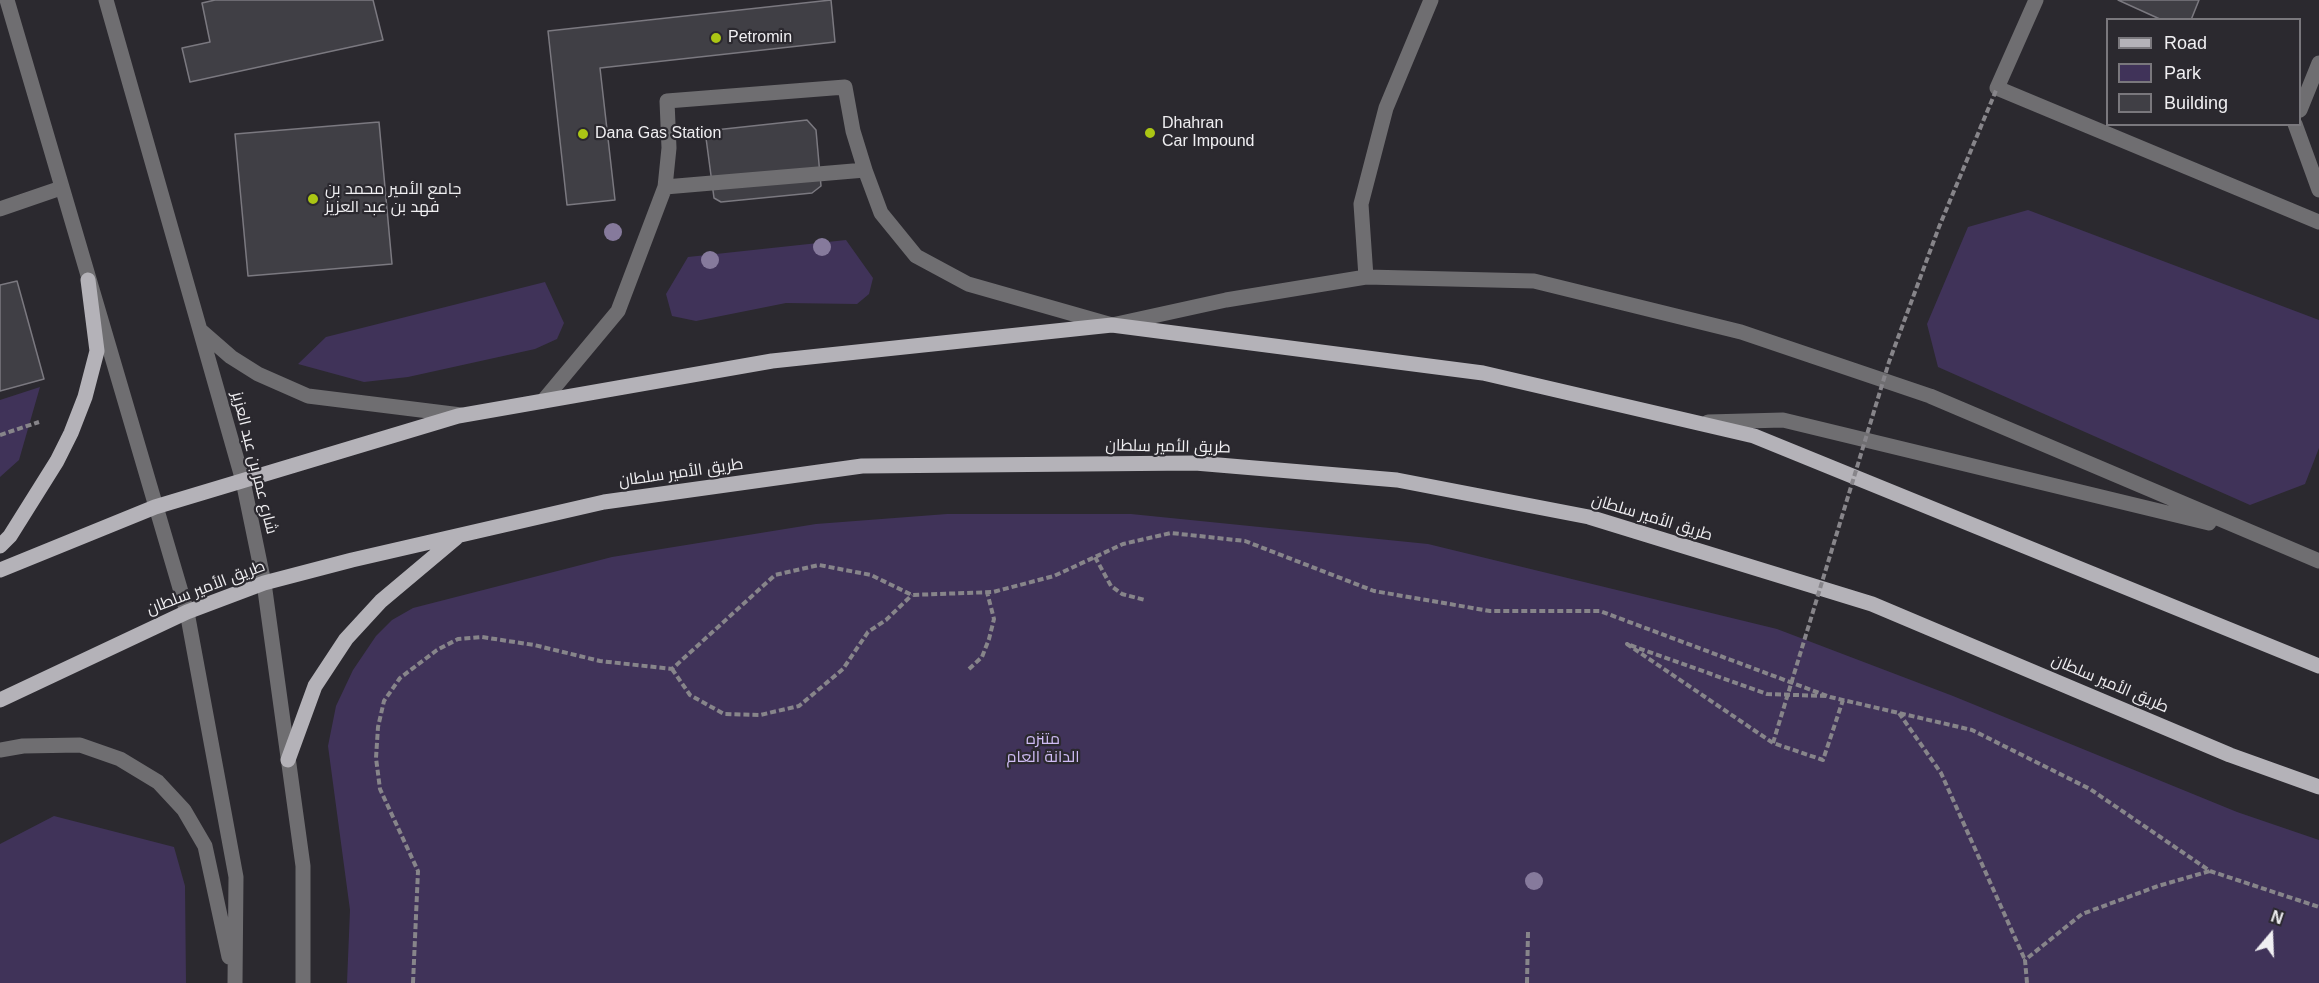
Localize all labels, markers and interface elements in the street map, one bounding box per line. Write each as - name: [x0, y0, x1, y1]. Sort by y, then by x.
- legend: [2106, 18, 2301, 126]
- place label: Petromin: [728, 28, 792, 48]
- marker: Petromin: [709, 31, 723, 45]
- text: Road: [2164, 33, 2207, 53]
- text: Park: [2164, 63, 2201, 83]
- text: Building: [2164, 93, 2228, 113]
- place label: Dhahran Car Impound: [1162, 114, 1254, 152]
- place label: Dana Gas Station: [595, 124, 721, 144]
- marker: Dhahran Car Impound: [1143, 126, 1157, 140]
- marker: Dana Gas Station: [576, 127, 590, 141]
- place label: جامع الأمير محمد بن فهد بن عبد العزيز: [325, 180, 461, 218]
- marker: جامع الأمير محمد بن فهد بن عبد العزيز: [306, 192, 320, 206]
- street label: شارع عمر بن عبد العزيز: [227, 390, 281, 536]
- street label: طريق الأمير سلطان: [1105, 436, 1231, 458]
- street label: طريق الأمير سلطان: [618, 455, 744, 491]
- street label: طريق الأمير سلطان: [1589, 490, 1715, 546]
- street label: طريق الأمير سلطان: [144, 557, 268, 619]
- street label: طريق الأمير سلطان: [2049, 651, 2171, 717]
- park label: متنزه الدانة العام: [1006, 730, 1080, 768]
- north arrow: [2241, 905, 2301, 965]
- text: N: [2269, 908, 2285, 927]

